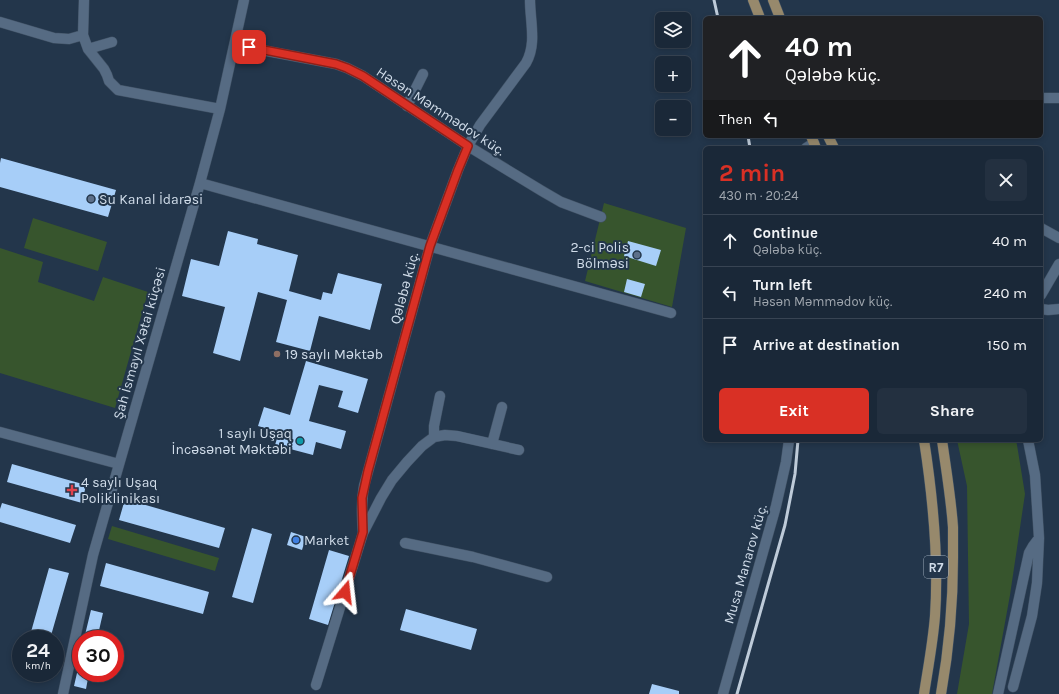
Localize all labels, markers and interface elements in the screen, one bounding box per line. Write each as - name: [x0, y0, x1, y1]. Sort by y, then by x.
- map controls: [655, 12, 691, 136]
- button: layers: [655, 12, 691, 48]
- pin: [232, 30, 266, 64]
- text: 40 m: [785, 30, 853, 63]
- icon: ahead: [719, 32, 771, 84]
- icon: arrive: [238, 36, 260, 58]
- button: +: [655, 56, 691, 92]
- street label: Həsən Məmmədov küç.: [373, 63, 509, 160]
- text: Qələbə küç.: [785, 64, 880, 86]
- button: −: [655, 100, 691, 136]
- icon: left: [760, 108, 782, 130]
- text: Then: [719, 110, 752, 128]
- text: 2 min: [719, 159, 785, 187]
- button: close: [985, 159, 1027, 201]
- text: 430 m · 20:24: [719, 188, 798, 203]
- place label: Su Kanal İdarəsi: [99, 191, 203, 208]
- marker: Su Kanal İdarəsi: [86, 194, 96, 204]
- text: Continue: [753, 224, 818, 242]
- icon: ahead: [719, 230, 741, 252]
- text: 40 m: [992, 232, 1027, 250]
- place label: 2-ci Polis Bölməsi: [570, 239, 629, 272]
- text: Qələbə küç.: [753, 242, 822, 257]
- street label: Qələbə küç.: [387, 250, 422, 326]
- marker: 2-ci Polis Bölməsi: [632, 250, 642, 260]
- street label: Şah İsmayıl Xətai küçəsi: [110, 265, 169, 421]
- text: Turn left: [753, 276, 812, 294]
- icon: left: [719, 282, 741, 304]
- text: 240 m: [983, 284, 1027, 302]
- text: Həsən Məmmədov küç.: [753, 294, 892, 309]
- icon: arrive: [719, 334, 741, 356]
- text: Arrive at destination: [753, 336, 900, 354]
- text: 150 m: [987, 336, 1027, 354]
- place label: 19 saylı Məktəb: [285, 346, 383, 363]
- marker: 19 saylı Məktəb: [272, 349, 282, 359]
- button: Exit: [719, 388, 869, 434]
- button: Share: [877, 388, 1027, 434]
- place label: 1 saylı Uşaq İncəsənət Məktəbi: [172, 425, 292, 458]
- marker: 1 saylı Uşaq İncəsənət Məktəbi: [295, 436, 305, 446]
- place label: 4 saylı Uşaq Poliklinikası: [81, 474, 160, 507]
- marker: 4 saylı Uşaq Poliklinikası: [66, 484, 78, 496]
- street label: Musa Manarov küç.: [720, 502, 771, 626]
- place label: Market: [304, 532, 349, 549]
- marker: Market: [291, 535, 301, 545]
- road number: R7: [924, 556, 948, 578]
- position arrow: [324, 571, 366, 613]
- speed limit sign: 30: [72, 630, 124, 682]
- text: 24: [26, 639, 50, 662]
- text: km/h: [25, 660, 51, 672]

